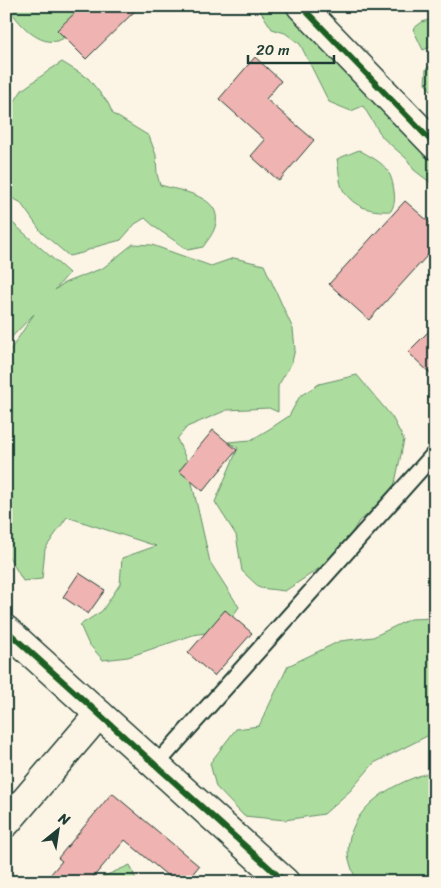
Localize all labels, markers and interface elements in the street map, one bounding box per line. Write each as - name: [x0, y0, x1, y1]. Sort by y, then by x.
- scale bar: [248, 32, 335, 64]
- text: 20 m: [256, 37, 290, 63]
- text: N: [53, 805, 75, 833]
- north arrow: [32, 806, 82, 856]

